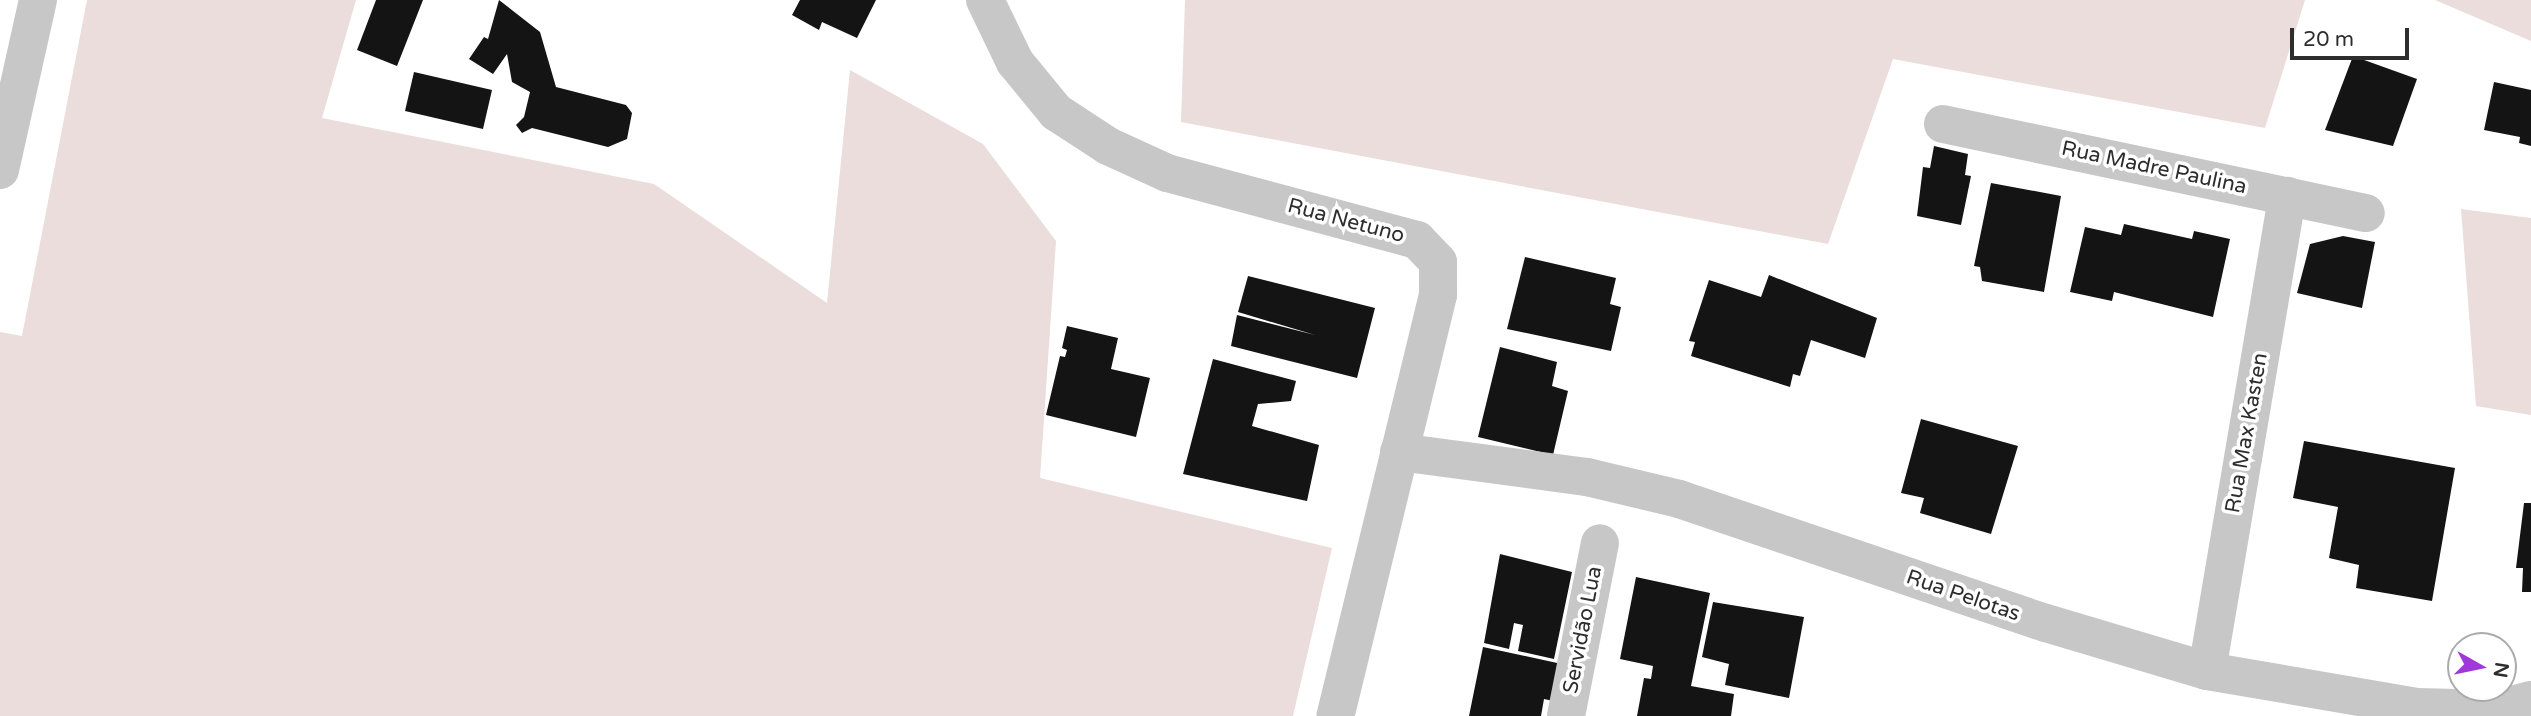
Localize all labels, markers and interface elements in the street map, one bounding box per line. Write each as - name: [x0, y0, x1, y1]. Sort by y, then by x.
- scale bar: [2293, 14, 2412, 58]
- text: 20 m: [2303, 27, 2354, 52]
- street label: Rua Madre Paulina: [2059, 136, 2249, 200]
- street label: Rua Netuno: [1285, 193, 1407, 249]
- street label: Rua Max Kasten: [2220, 351, 2274, 515]
- street label: Servidão Lua: [1558, 564, 1608, 696]
- street label: Rua Pelotas: [1903, 565, 2023, 627]
- north arrow: [2447, 632, 2517, 702]
- text: N: [2489, 661, 2513, 679]

